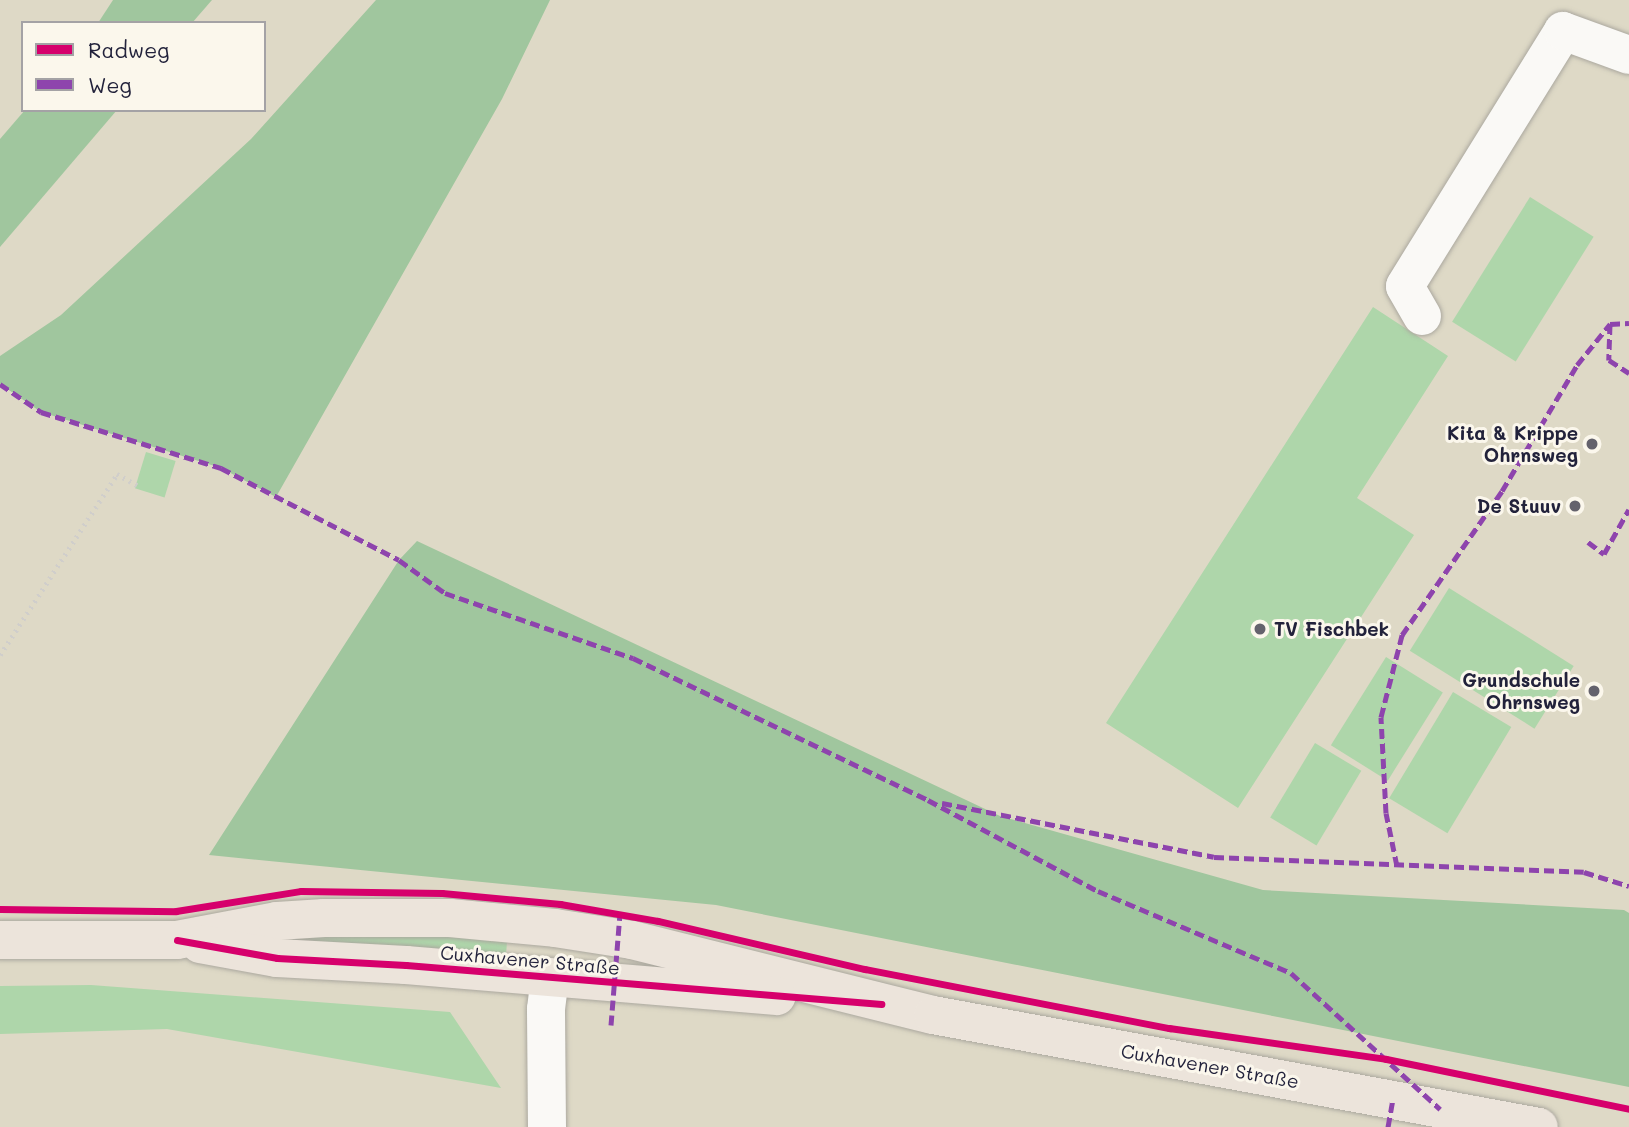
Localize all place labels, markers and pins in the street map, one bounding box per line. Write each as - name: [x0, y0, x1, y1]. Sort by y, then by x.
- place label: Kita & Krippe Ohrnsweg: [1447, 422, 1578, 466]
- marker: Kita & Krippe Ohrnsweg: [1584, 436, 1600, 452]
- place label: De Stuuv: [1477, 495, 1561, 517]
- marker: De Stuuv: [1567, 498, 1583, 514]
- place label: TV Fischbek: [1274, 618, 1389, 640]
- marker: TV Fischbek: [1252, 621, 1268, 637]
- place label: Grundschule Ohrnsweg: [1462, 669, 1580, 713]
- marker: Grundschule Ohrnsweg: [1586, 683, 1602, 699]

